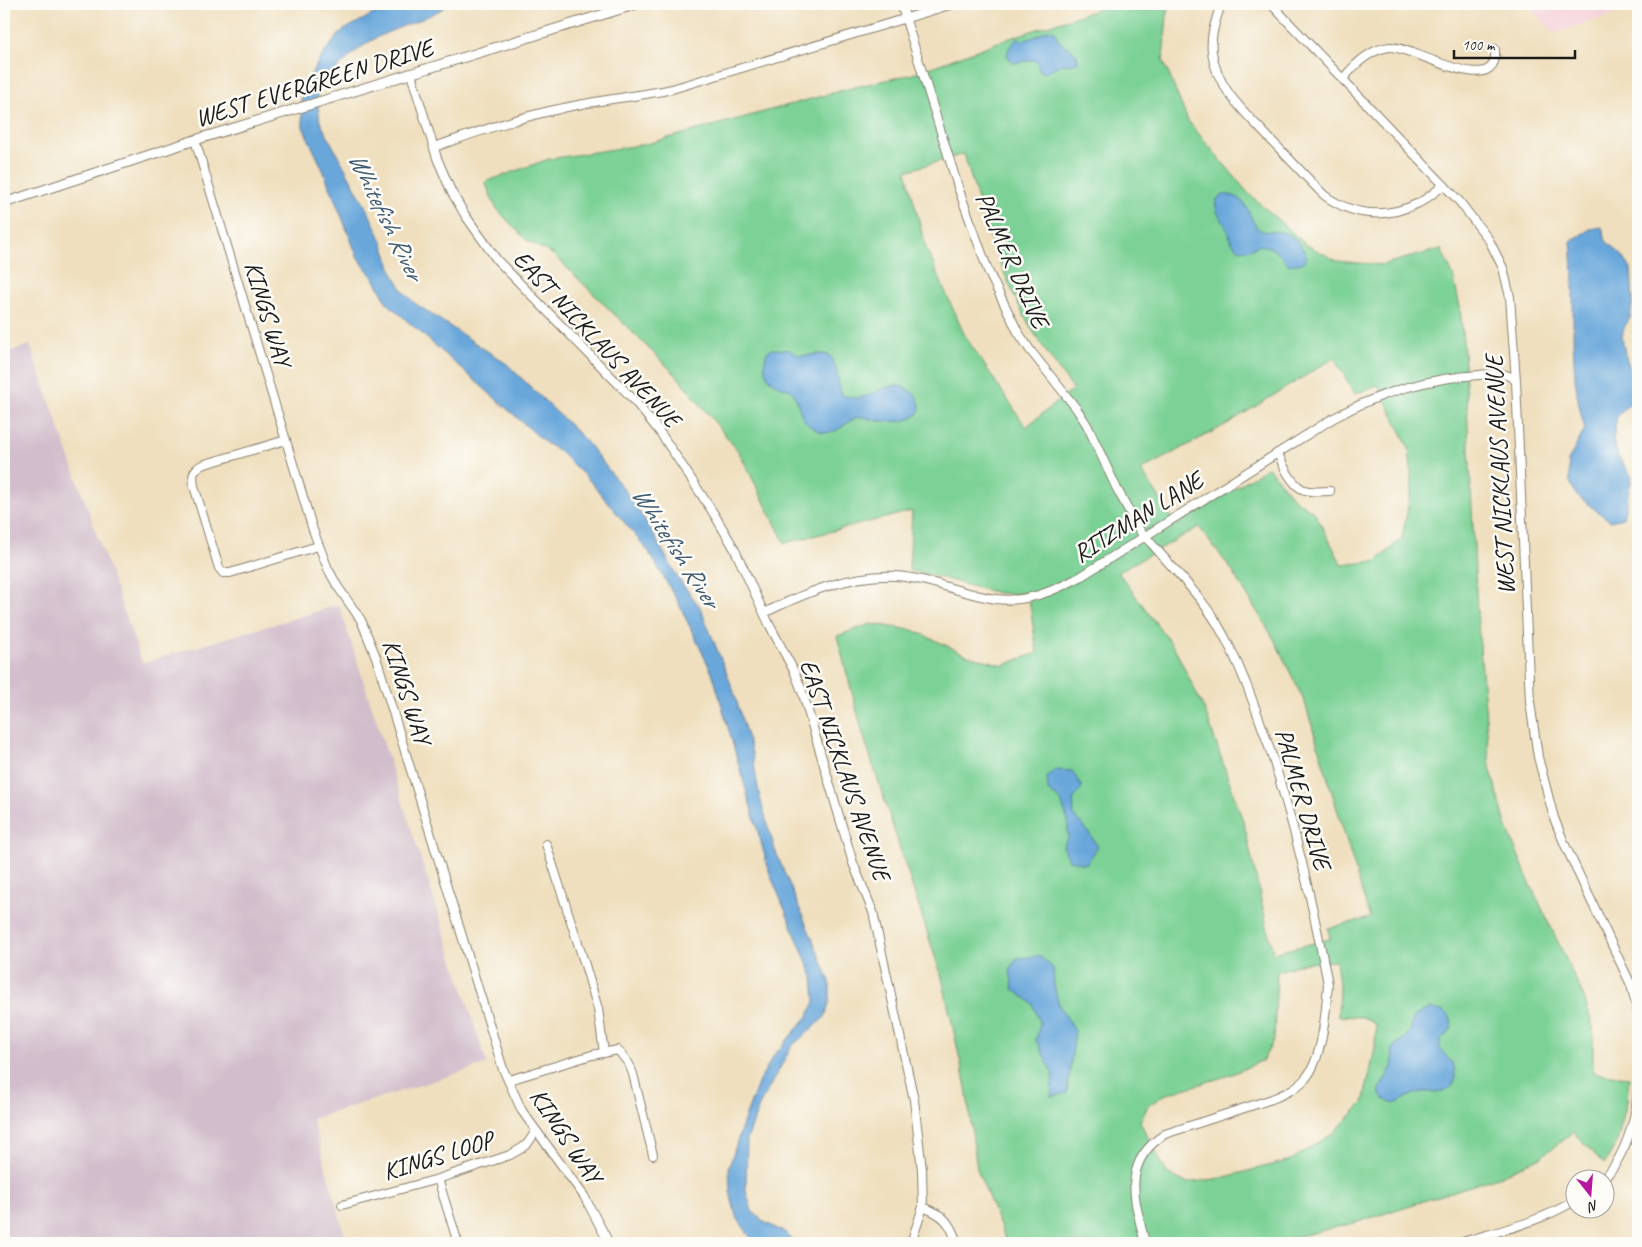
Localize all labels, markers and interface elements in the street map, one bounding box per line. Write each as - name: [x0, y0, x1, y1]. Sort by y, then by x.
- scale bar: [1454, 28, 1576, 60]
- street label: WEST EVERGREEN DRIVE: [191, 31, 439, 134]
- text: 100 m: [1462, 36, 1496, 55]
- water label: Whitefish River: [341, 147, 433, 289]
- street label: PALMER DRIVE: [968, 187, 1057, 335]
- street label: EAST NICKLAUS AVENUE: [506, 243, 690, 437]
- street label: KINGS WAY: [237, 257, 300, 374]
- street label: WEST NICKLAUS AVENUE: [1478, 351, 1522, 596]
- street label: RITZMAN LANE: [1067, 463, 1211, 570]
- water label: Whitefish River: [625, 480, 730, 618]
- street label: KINGS WAY: [375, 635, 440, 752]
- street label: EAST NICKLAUS AVENUE: [792, 655, 899, 888]
- street label: PALMER DRIVE: [1268, 725, 1339, 876]
- street label: KINGS WAY: [522, 1082, 612, 1193]
- street label: KINGS LOOP: [379, 1123, 500, 1188]
- north arrow: [1564, 1170, 1614, 1220]
- text: N: [1585, 1197, 1600, 1216]

